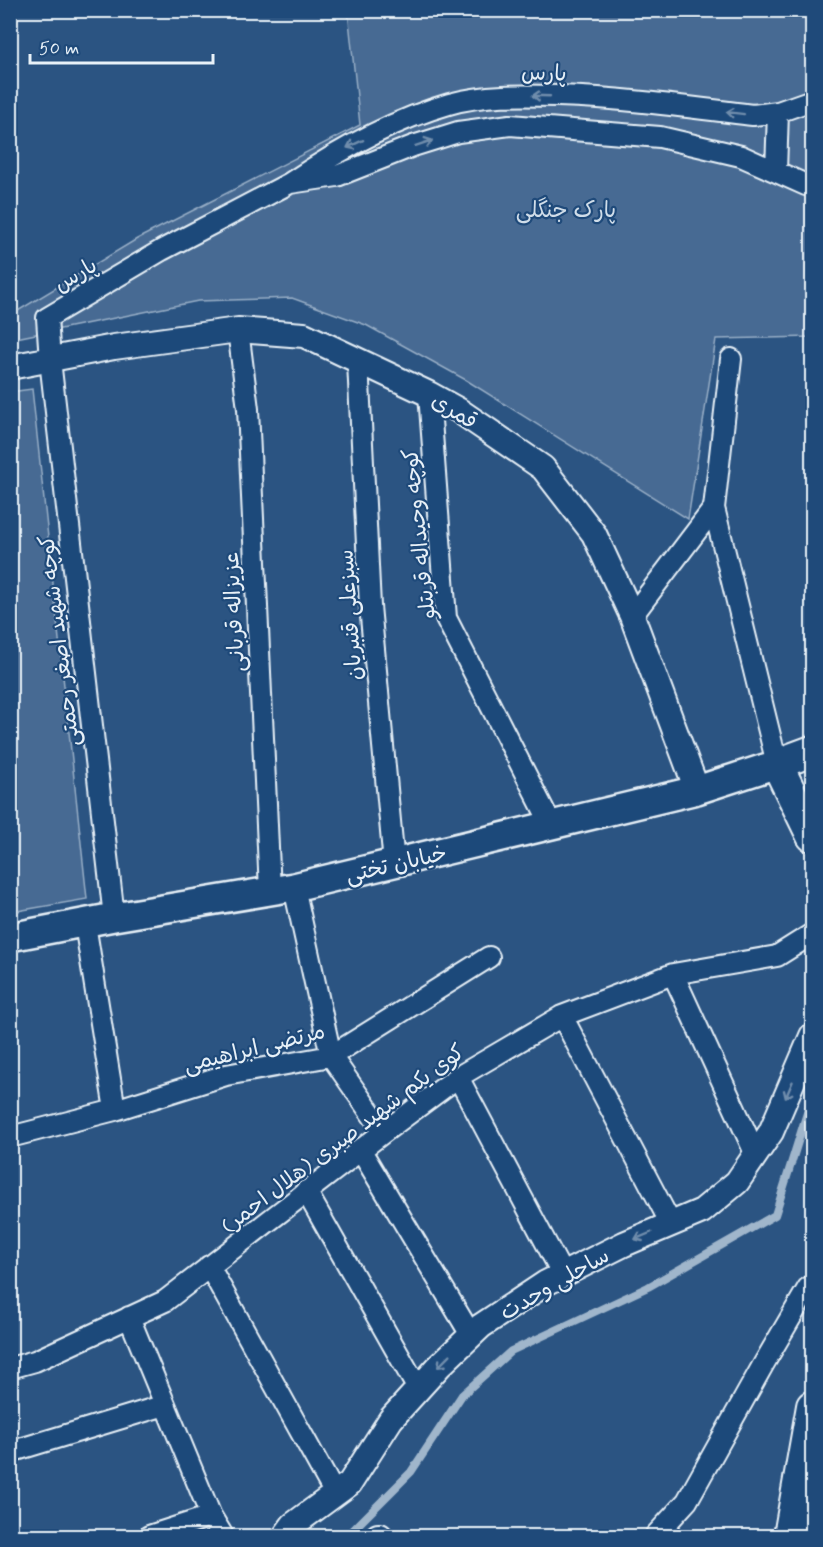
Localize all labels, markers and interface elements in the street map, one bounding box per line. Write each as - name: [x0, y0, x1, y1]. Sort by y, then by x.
- scale bar: [30, 27, 213, 65]
- text: 50 m: [39, 37, 79, 61]
- street label: پارس: [521, 59, 567, 89]
- one-way arrow: [532, 90, 552, 101]
- one-way arrow: [726, 108, 746, 119]
- one-way arrow: [414, 136, 433, 147]
- one-way arrow: [347, 138, 365, 150]
- park label: پارک جنگلی: [516, 197, 616, 225]
- street label: پارس: [49, 252, 103, 299]
- street label: قمری: [426, 387, 482, 436]
- street label: کوچه وحیداله قربتلو: [397, 447, 443, 622]
- street label: کوچه شهید اصغر رحمتی: [33, 533, 87, 748]
- street label: سبزعلی قنبریان: [332, 548, 370, 681]
- street label: عزیزاله قربانی: [218, 551, 252, 673]
- street label: خیابان تختی: [343, 840, 450, 890]
- street label: مرتضی ابراهیمی: [181, 1018, 328, 1080]
- street label: کوی یکم شهید صبری (هلال احمر): [216, 1039, 471, 1241]
- one-way arrow: [783, 1080, 795, 1098]
- one-way arrow: [635, 1231, 653, 1242]
- street label: ساحلی وحدت: [495, 1242, 615, 1327]
- one-way arrow: [437, 1354, 452, 1369]

